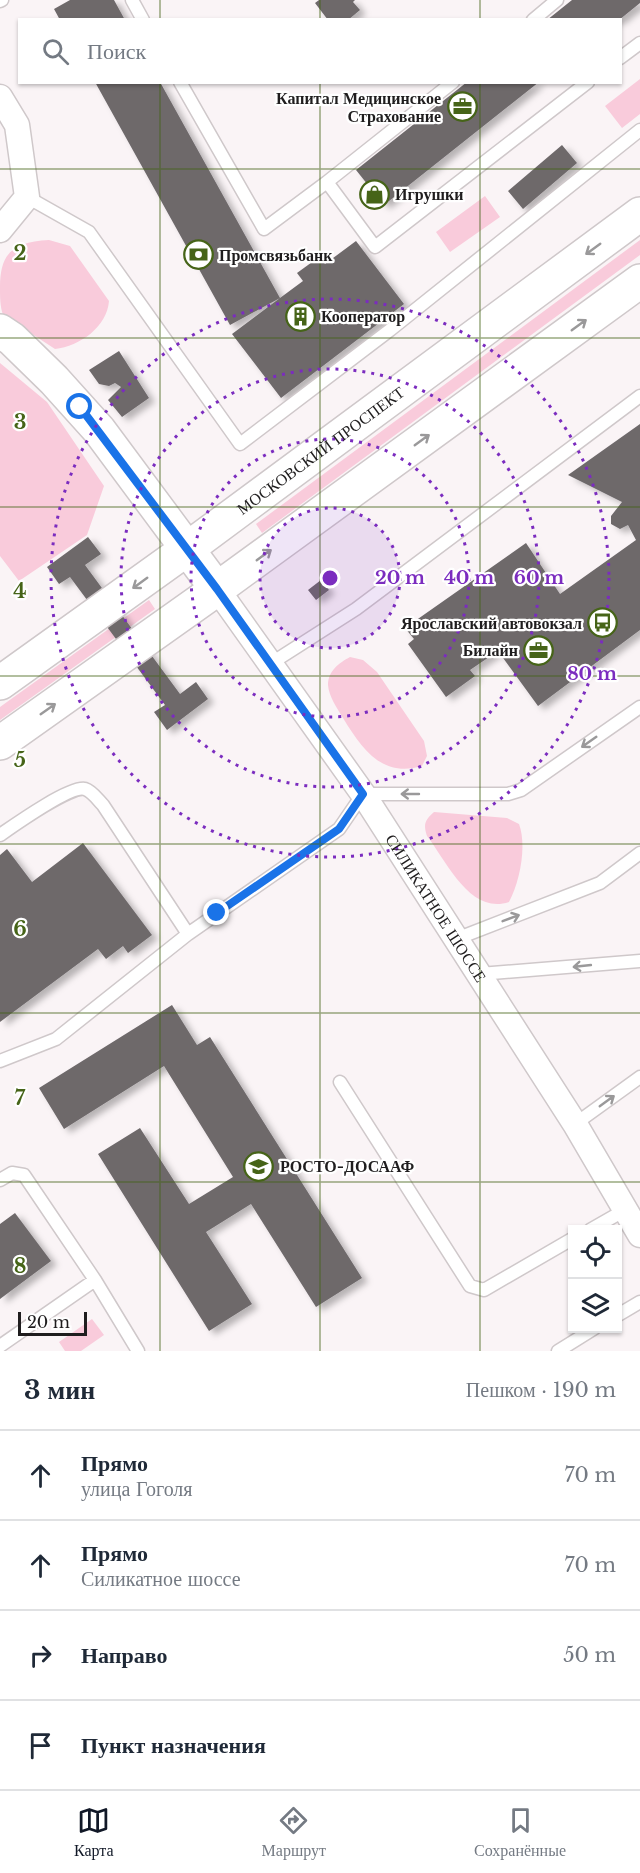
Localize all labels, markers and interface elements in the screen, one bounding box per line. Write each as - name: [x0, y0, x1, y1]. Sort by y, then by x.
- search box: [18, 18, 622, 84]
- icon: search: [39, 35, 72, 68]
- text: Поиск: [87, 38, 146, 65]
- place label: Капитал Медицинское Страхование: [276, 88, 441, 126]
- office icon: Капитал Медицинское Страхование: [446, 91, 478, 123]
- shop icon: Игрушки: [358, 178, 390, 210]
- place label: Игрушки: [395, 184, 463, 204]
- bank icon: Промсвязьбанк: [182, 239, 214, 271]
- text: 2: [13, 241, 27, 265]
- one-way arrow: [585, 242, 601, 255]
- place label: Промсвязьбанк: [219, 245, 333, 265]
- building icon: Кооператор: [284, 300, 316, 332]
- place label: Кооператор: [321, 306, 405, 326]
- one-way arrow: [571, 319, 587, 331]
- street label: МОСКОВСКИЙ ПРОСПЕКТ: [233, 382, 408, 519]
- route start: [66, 393, 92, 419]
- text: 3: [14, 410, 26, 434]
- one-way arrow: [413, 434, 429, 446]
- one-way arrow: [256, 549, 272, 561]
- text: 20 m: [375, 567, 425, 589]
- text: 40 m: [444, 567, 494, 589]
- text: 60 m: [514, 567, 564, 589]
- centre of rings: [320, 568, 340, 588]
- one-way arrow: [132, 577, 148, 589]
- text: 4: [13, 579, 27, 603]
- bus stop icon: Ярославский автовокзал: [587, 607, 619, 639]
- place label: Ярославский автовокзал: [401, 613, 582, 633]
- office icon: Билайн: [523, 634, 555, 666]
- place label: Билайн: [463, 640, 518, 660]
- text: 80 m: [567, 663, 617, 685]
- one-way arrow: [39, 703, 55, 715]
- one-way arrow: [582, 736, 598, 748]
- text: 5: [14, 748, 26, 772]
- one-way arrow: [401, 788, 421, 800]
- street label: СИЛИКАТНОЕ ШОССЕ: [381, 830, 491, 986]
- route end: [203, 899, 229, 925]
- one-way arrow: [501, 912, 520, 923]
- text: 6: [13, 917, 27, 941]
- one-way arrow: [572, 961, 592, 972]
- text: 7: [15, 1086, 26, 1110]
- one-way arrow: [599, 1094, 615, 1107]
- school or university icon: РОСТО-ДОСААФ: [243, 1150, 275, 1182]
- place label: РОСТО-ДОСААФ: [280, 1156, 415, 1176]
- map controls: [568, 1225, 622, 1333]
- button: locate: [568, 1225, 622, 1279]
- text: 8: [14, 1254, 26, 1278]
- button: layers: [568, 1279, 622, 1333]
- scale bar: [18, 1309, 87, 1336]
- text: 20 m: [27, 1312, 70, 1332]
- text: 3 мин: [24, 1374, 95, 1406]
- text: Пешком · 190 m: [466, 1378, 616, 1402]
- text: Прямо: [81, 1450, 148, 1477]
- icon: ahead: [24, 1459, 57, 1492]
- text: 70 m: [564, 1463, 616, 1487]
- text: улица Гоголя: [81, 1477, 193, 1501]
- text: Прямо: [81, 1540, 148, 1567]
- icon: ahead: [24, 1549, 57, 1582]
- text: 70 m: [564, 1553, 616, 1577]
- text: Силикатное шоссе: [81, 1567, 241, 1591]
- icon: right: [24, 1639, 57, 1672]
- text: Направо: [81, 1642, 167, 1669]
- text: 50 m: [563, 1643, 616, 1667]
- icon: arrive: [24, 1729, 57, 1762]
- text: Пункт назначения: [81, 1732, 266, 1759]
- tab: Карта: [74, 1804, 114, 1860]
- tab: Маршрут: [262, 1804, 326, 1860]
- tab: Сохранённые: [474, 1804, 566, 1860]

